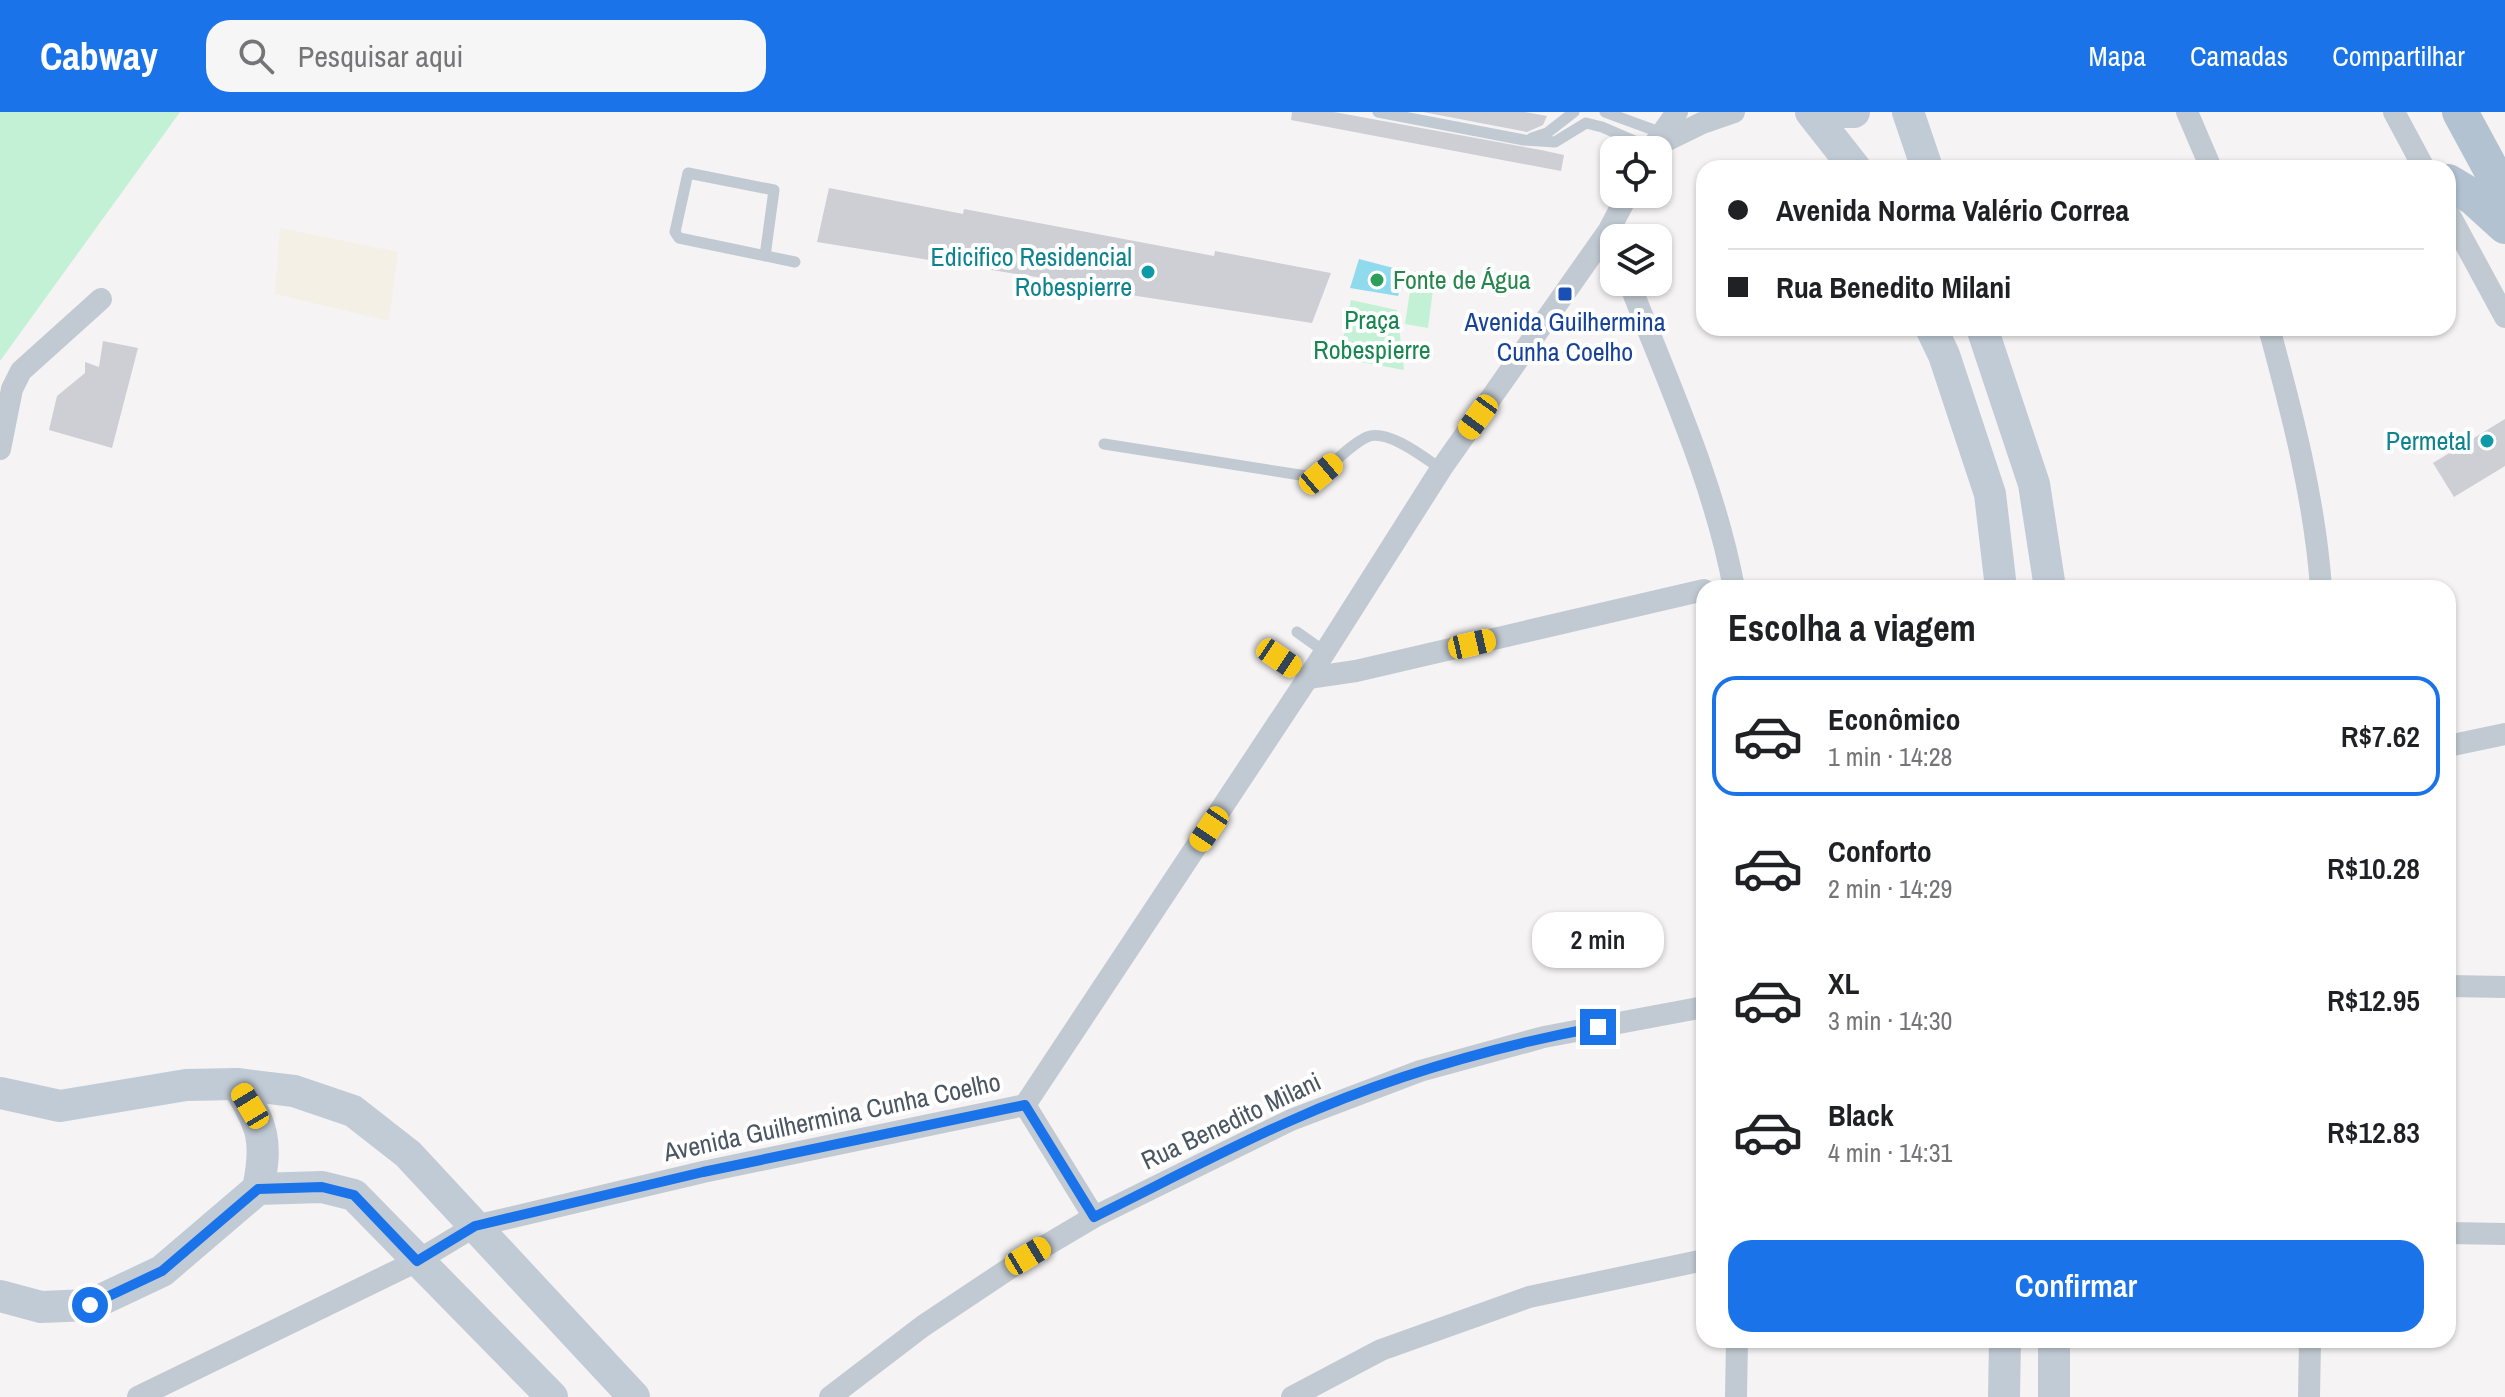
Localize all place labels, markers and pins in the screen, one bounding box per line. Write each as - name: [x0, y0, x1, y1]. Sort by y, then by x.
- place label: Edicifico Residencial Robespierre: [931, 239, 1132, 304]
- place label: Fonte de Água: [1393, 262, 1531, 297]
- marker: Edicifico Residencial Robespierre: [1139, 263, 1157, 281]
- marker: Fonte de Água: [1368, 271, 1386, 289]
- marker: Avenida Guilhermina Cunha Coelho: [1556, 285, 1574, 303]
- place label: Avenida Guilhermina Cunha Coelho: [1463, 304, 1666, 369]
- place label: Permetal: [2386, 423, 2471, 458]
- marker: Permetal: [2478, 432, 2496, 450]

